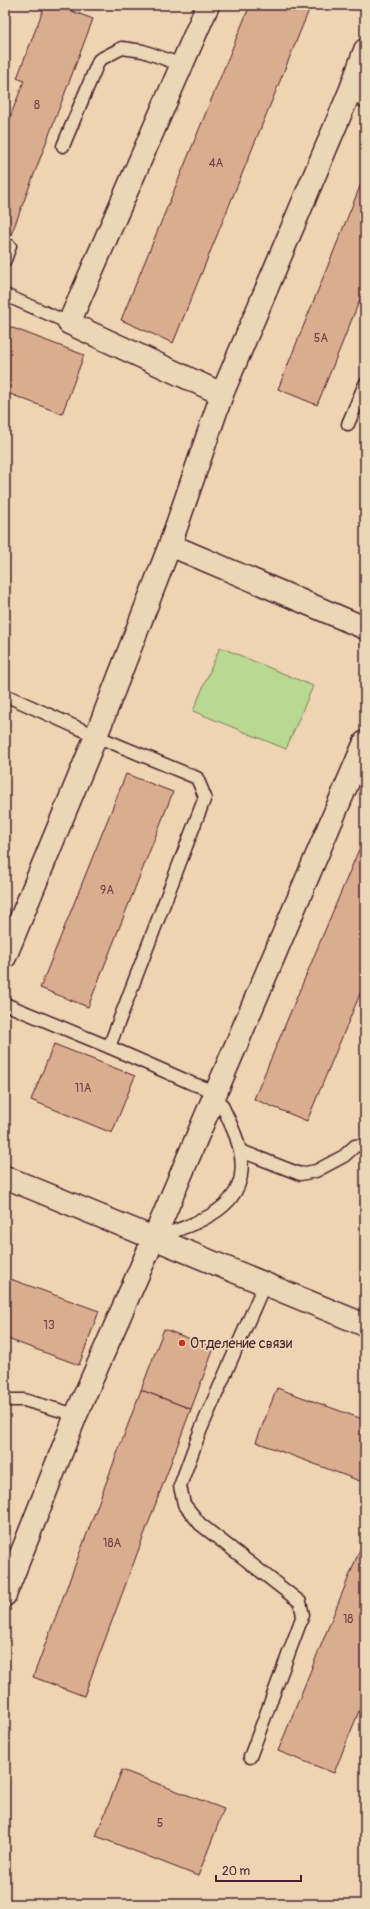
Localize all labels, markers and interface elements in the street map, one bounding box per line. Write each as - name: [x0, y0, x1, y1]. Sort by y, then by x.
- house number: 8: [34, 98, 40, 113]
- house number: 4А: [209, 156, 224, 171]
- house number: 5А: [314, 331, 328, 346]
- house number: 9А: [100, 883, 114, 898]
- house number: 11А: [74, 1081, 92, 1096]
- house number: 13: [43, 1318, 55, 1333]
- place label: Отделение связи: [190, 1335, 292, 1352]
- marker: Отделение связи: [177, 1338, 187, 1348]
- house number: 18А: [103, 1536, 121, 1551]
- house number: 18: [343, 1612, 353, 1627]
- house number: 5: [157, 1816, 163, 1831]
- scale bar: [216, 1857, 301, 1883]
- text: 20 m: [222, 1864, 251, 1879]

